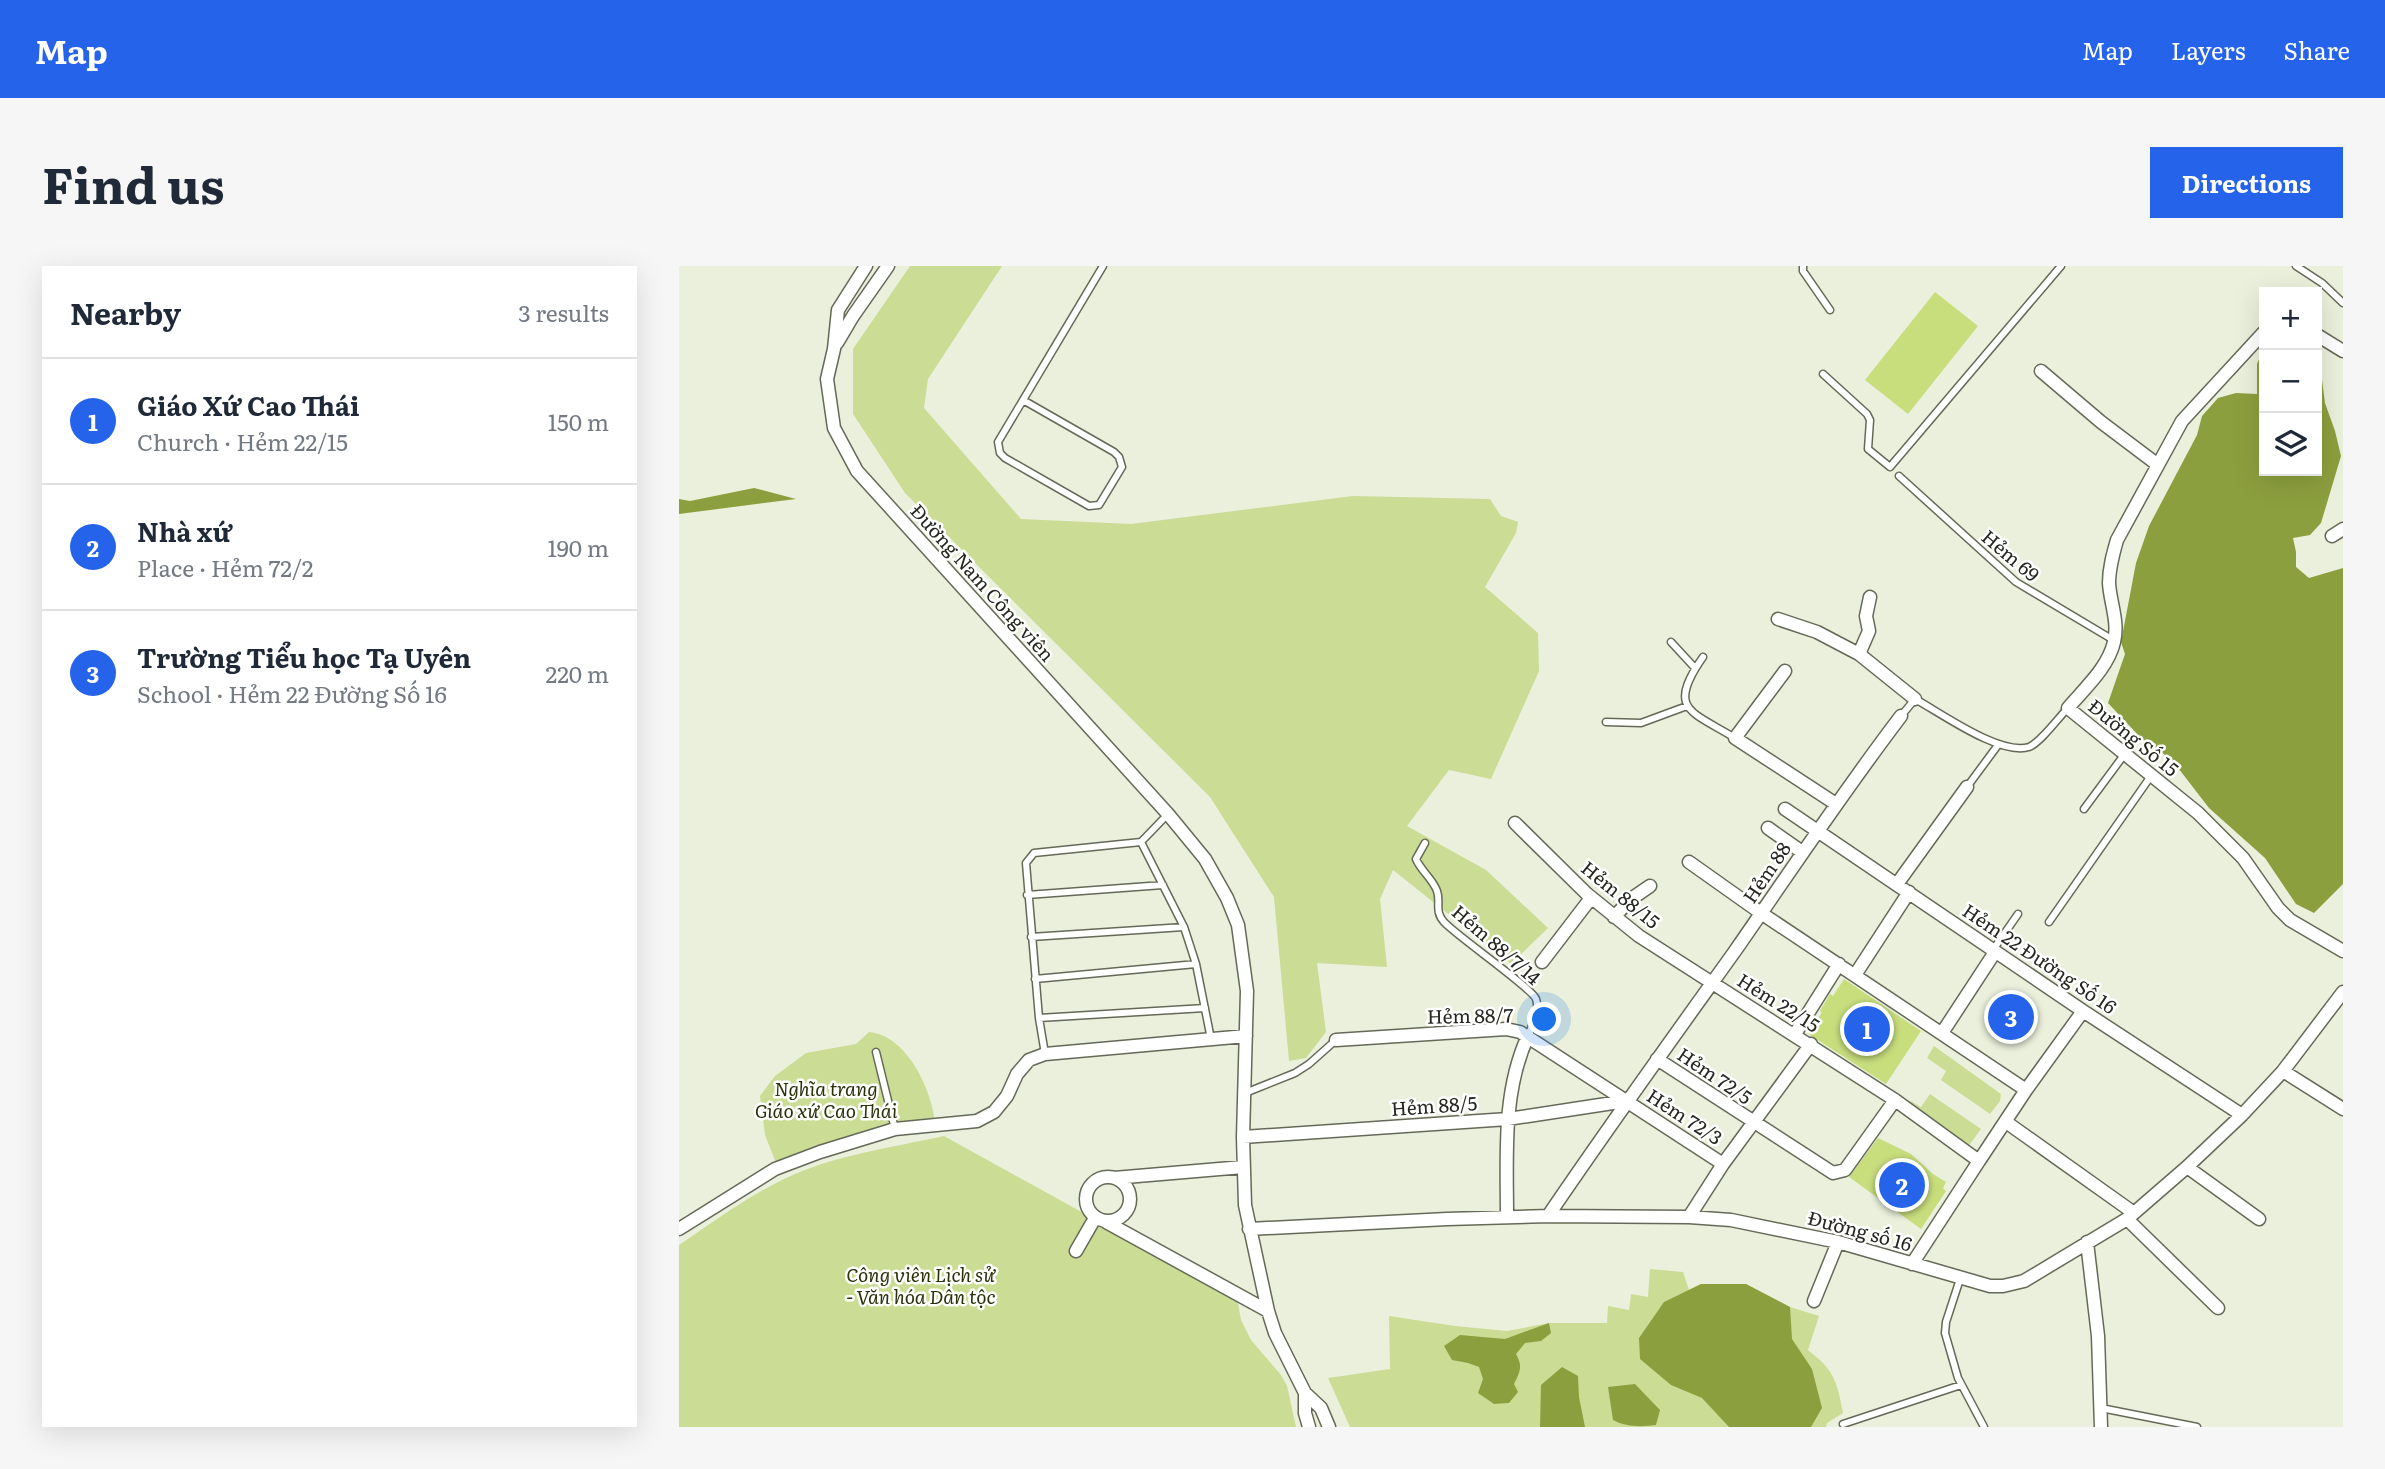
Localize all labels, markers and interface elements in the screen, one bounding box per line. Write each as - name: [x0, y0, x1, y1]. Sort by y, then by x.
- text: Map: [35, 25, 108, 74]
- text: Map: [2082, 32, 2133, 67]
- text: Layers: [2171, 32, 2245, 67]
- text: Share: [2283, 32, 2350, 67]
- text: Find us: [42, 146, 225, 219]
- button: Directions: [2150, 147, 2343, 218]
- map controls: [2259, 287, 2322, 476]
- button: +: [2259, 287, 2322, 350]
- text: Nearby: [70, 290, 181, 334]
- text: 3 results: [518, 295, 609, 329]
- button: −: [2259, 350, 2322, 413]
- text: Giáo Xứ Cao Thái: [137, 385, 359, 424]
- text: 1: [88, 404, 98, 438]
- text: 150 m: [548, 404, 609, 438]
- button: layers: [2259, 413, 2322, 476]
- text: Church · Hẻm 22/15: [137, 424, 348, 458]
- street label: Đường Nam Công viên: [904, 497, 1062, 667]
- text: Nhà xứ: [137, 511, 233, 550]
- street label: Hẻm 69: [1976, 522, 2046, 588]
- text: 2: [87, 530, 99, 564]
- text: 190 m: [547, 530, 609, 564]
- text: Place · Hẻm 72/2: [137, 550, 313, 584]
- text: Trường Tiểu học Tạ Uyên: [137, 637, 471, 676]
- text: 3: [87, 656, 99, 690]
- text: 220 m: [545, 656, 609, 690]
- text: School · Hẻm 22 Đường Số 16: [137, 676, 447, 710]
- street label: Đường Số 15: [2083, 692, 2185, 782]
- street label: Hẻm 88: [1735, 836, 1797, 908]
- street label: Hẻm 88/15: [1576, 854, 1667, 935]
- street label: Hẻm 22 Đường Số 16: [1957, 896, 2123, 1020]
- street label: Hẻm 88/7/14: [1446, 897, 1548, 991]
- street label: Hẻm 22/15: [1732, 966, 1826, 1039]
- pin: 3: [1988, 991, 2034, 1043]
- street label: Hẻm 88/7: [1427, 1000, 1514, 1030]
- your location: [1527, 1002, 1561, 1036]
- pin: 1: [1844, 1003, 1890, 1055]
- street label: Hẻm 72/5: [1672, 1040, 1758, 1110]
- park label: Nghĩa trang Giáo xứ Cao Thái: [755, 1074, 898, 1124]
- street label: Hẻm 72/3: [1642, 1081, 1728, 1151]
- street label: Hẻm 88/5: [1390, 1088, 1478, 1122]
- pin: 2: [1879, 1159, 1925, 1211]
- street label: Đường số 16: [1805, 1203, 1915, 1257]
- park label: Công viên Lịch sử - Văn hóa Dân tộc: [846, 1260, 996, 1310]

